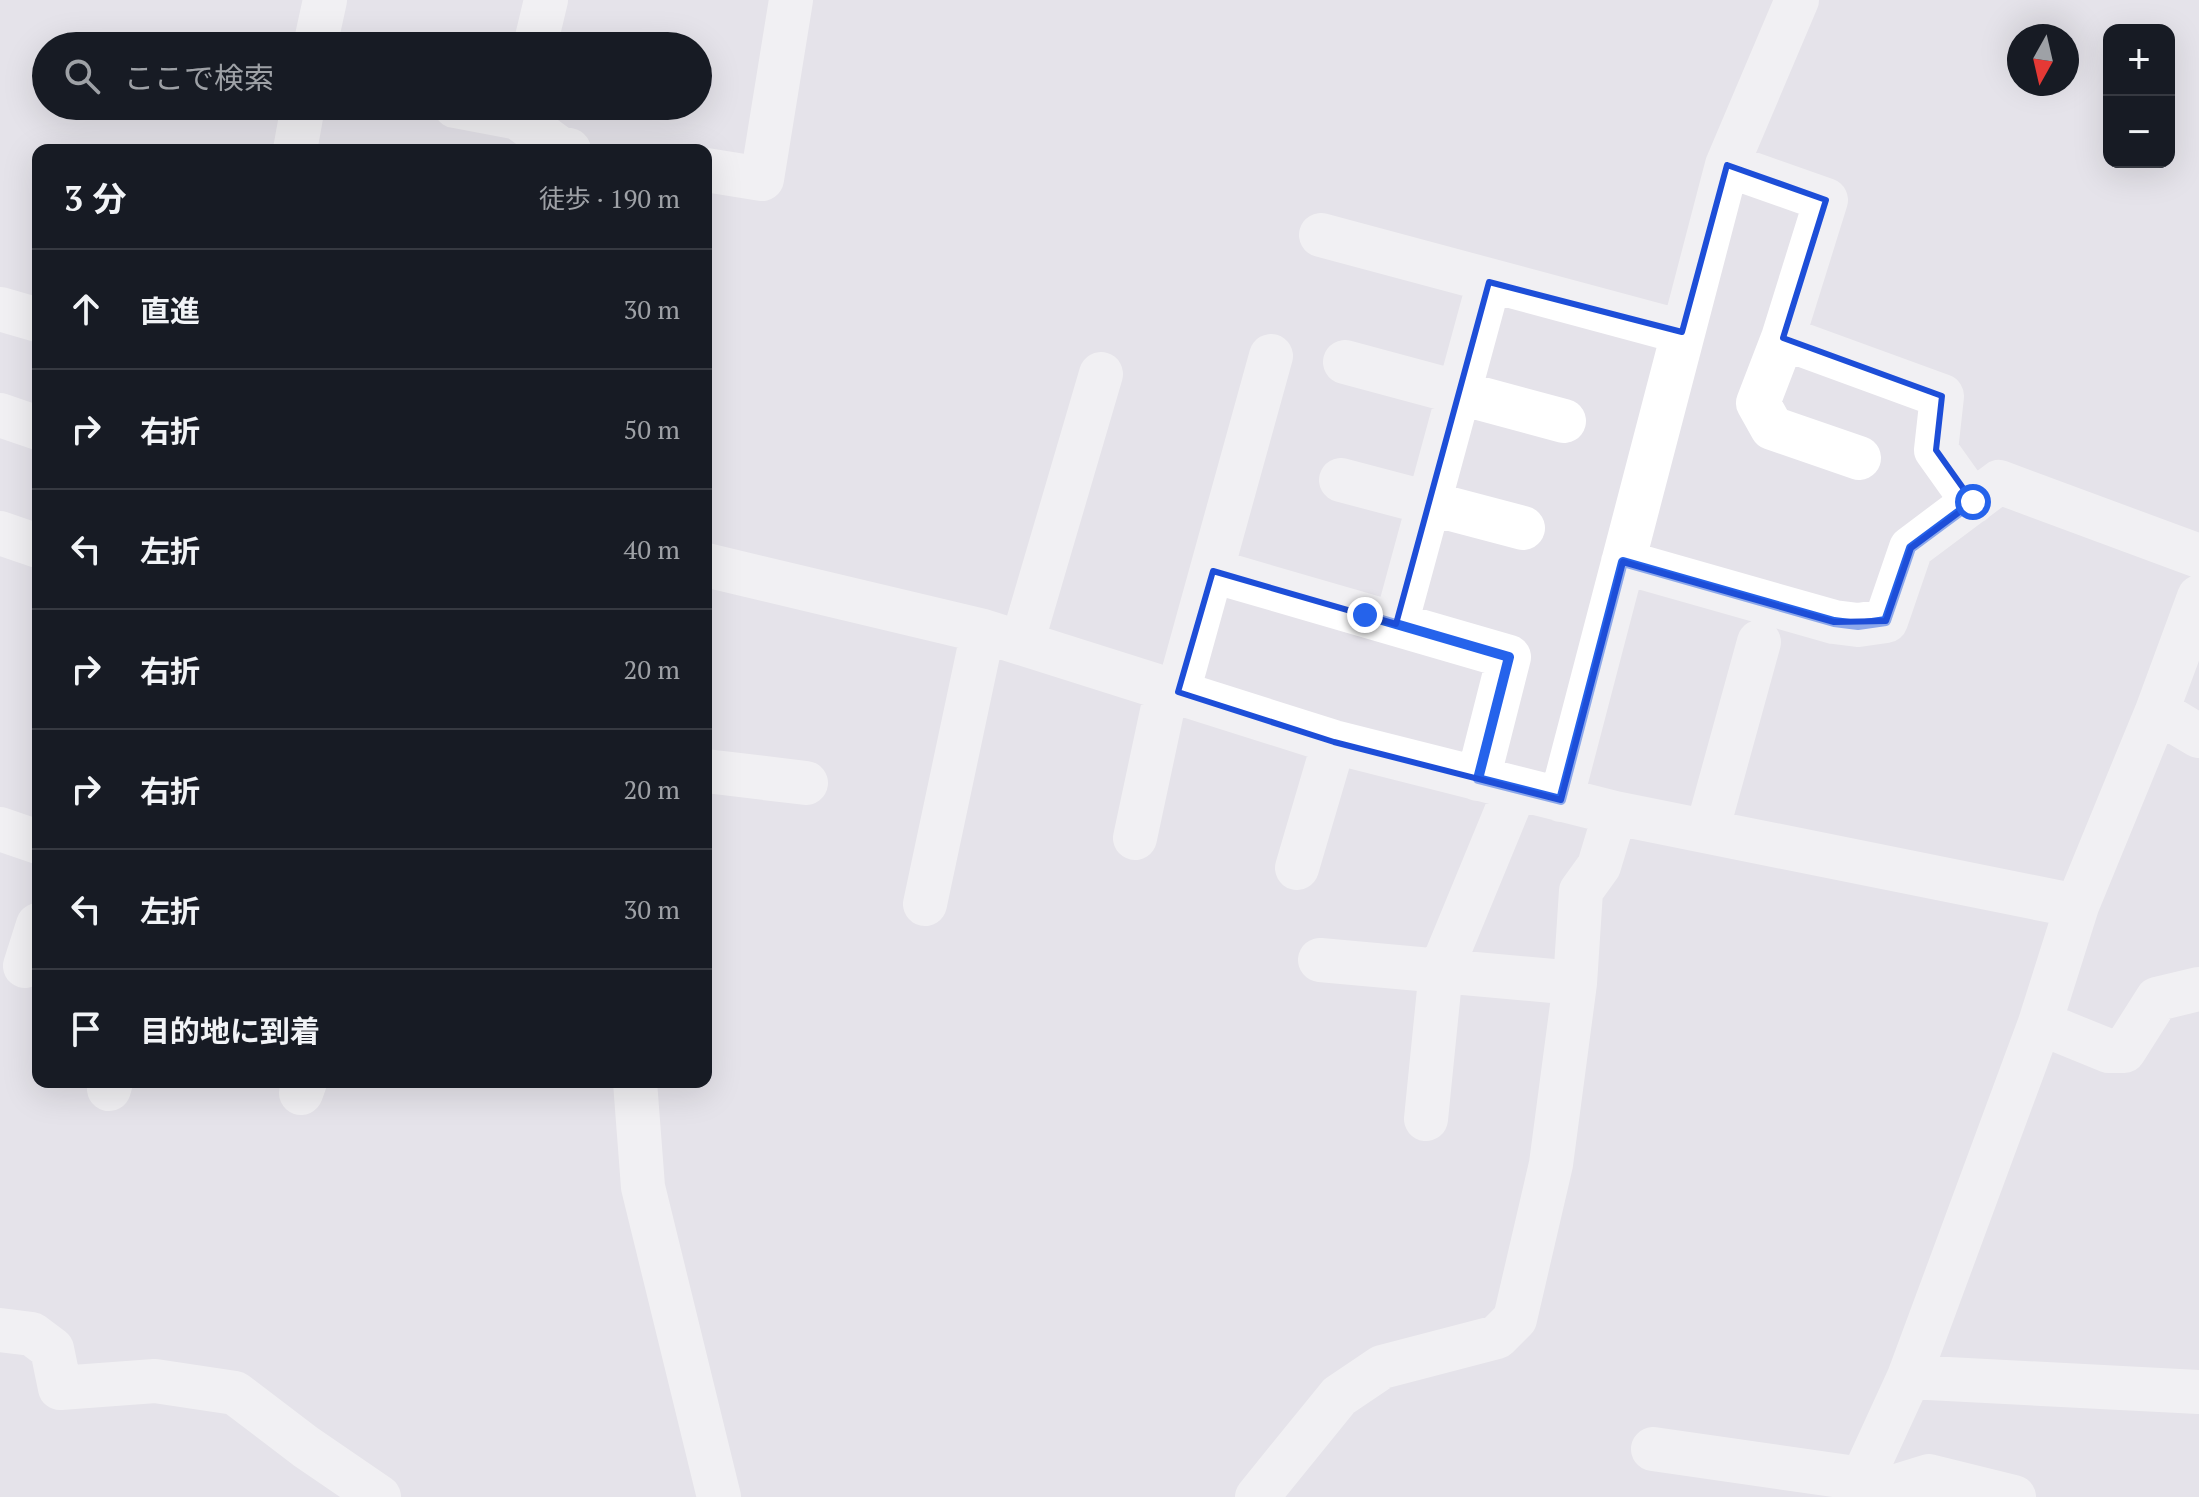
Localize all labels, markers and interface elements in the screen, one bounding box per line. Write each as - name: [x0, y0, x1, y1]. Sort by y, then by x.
- north arrow: [2007, 24, 2079, 96]
- map controls: [2103, 24, 2175, 168]
- button: +: [2103, 24, 2175, 96]
- search box: [32, 32, 712, 120]
- icon: search: [60, 54, 104, 98]
- text: ここで検索: [124, 58, 274, 98]
- button: −: [2103, 96, 2175, 168]
- text: 3 分: [64, 176, 126, 221]
- text: 徒歩 · 190 m: [539, 181, 680, 215]
- icon: ahead: [64, 287, 108, 331]
- text: 直進: [140, 291, 200, 331]
- text: 30 m: [624, 292, 680, 326]
- icon: right: [64, 407, 108, 451]
- text: 右折: [140, 411, 200, 451]
- text: 50 m: [624, 412, 680, 446]
- route start: [1955, 484, 1991, 520]
- icon: left: [64, 527, 108, 571]
- text: 左折: [140, 531, 200, 571]
- text: 40 m: [624, 532, 680, 566]
- route end: [1347, 597, 1383, 633]
- icon: right: [64, 647, 108, 691]
- text: 右折: [140, 651, 200, 691]
- text: 20 m: [624, 652, 680, 686]
- icon: right: [64, 767, 108, 811]
- text: 右折: [140, 771, 200, 811]
- text: 20 m: [624, 772, 680, 806]
- icon: left: [64, 887, 108, 931]
- text: 左折: [140, 891, 200, 931]
- text: 30 m: [624, 892, 680, 926]
- icon: arrive: [64, 1007, 108, 1051]
- text: 目的地に到着: [140, 1011, 320, 1051]

